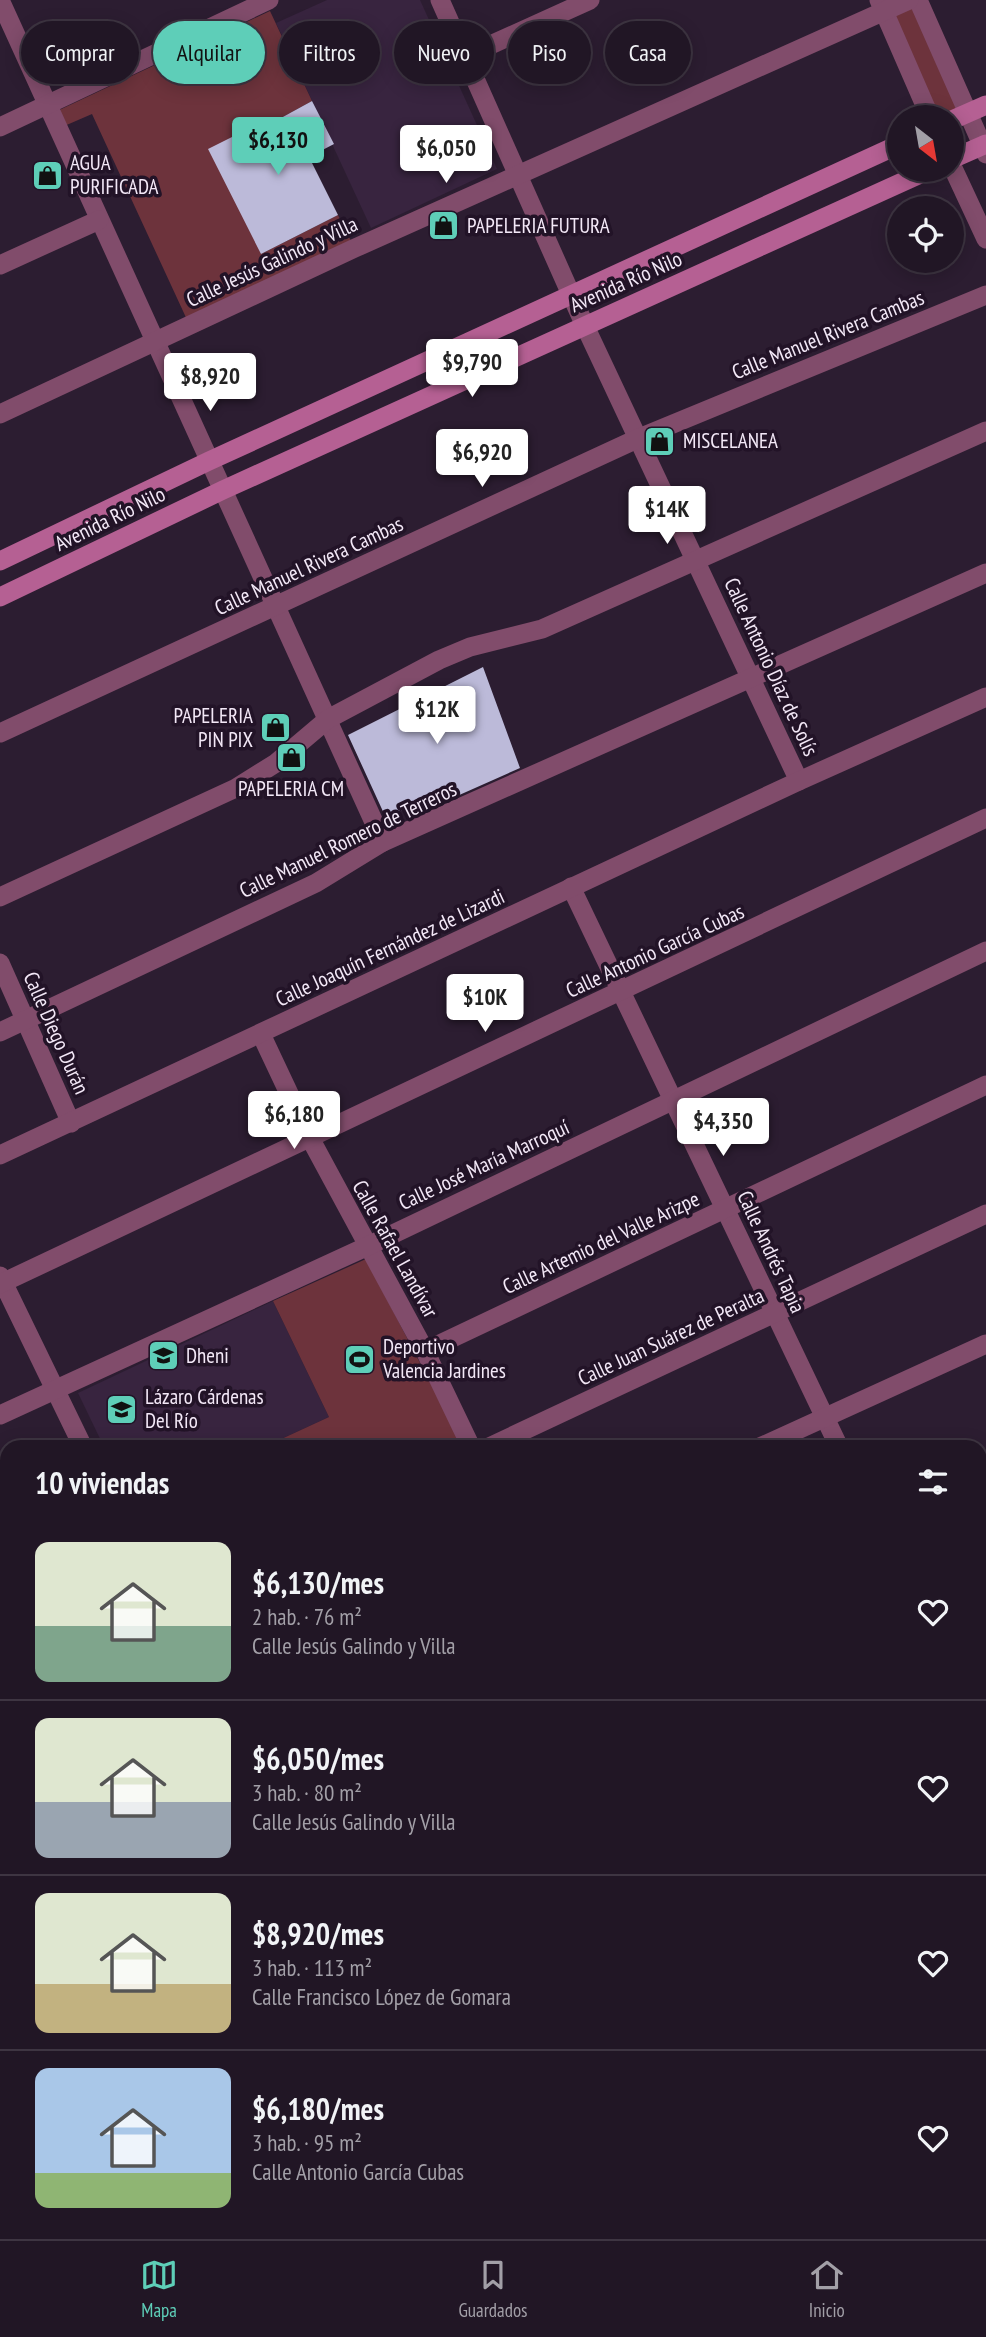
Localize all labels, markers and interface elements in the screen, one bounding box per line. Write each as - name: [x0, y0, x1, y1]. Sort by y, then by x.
- chip: Comprar: [21, 21, 139, 84]
- chip: Alquilar: [153, 21, 265, 84]
- chip: Filtros: [279, 21, 380, 84]
- chip: Nuevo: [394, 21, 494, 84]
- chip: Piso: [508, 21, 591, 84]
- chip: Casa: [605, 21, 691, 84]
- north arrow: [887, 105, 964, 182]
- map controls: [887, 105, 964, 273]
- pin: $6,130: [221, 118, 335, 177]
- text: $6,130: [248, 125, 308, 154]
- pin: $6,050: [389, 125, 503, 185]
- text: $6,050: [416, 133, 476, 162]
- place label: AGUA PURIFICADA: [70, 149, 159, 200]
- shop icon: AGUA PURIFICADA: [30, 158, 64, 192]
- button: locate: [887, 196, 964, 273]
- shop icon: PAPELERIA FUTURA: [427, 209, 461, 243]
- street label: Calle Jesús Galindo y Villa: [182, 210, 362, 313]
- place label: PAPELERIA FUTURA: [467, 212, 610, 239]
- street label: Avenida Río Nilo: [566, 245, 686, 318]
- street label: Calle Manuel Rivera Cambas: [728, 284, 928, 385]
- pin: $9,790: [415, 340, 529, 399]
- text: $9,790: [442, 347, 502, 376]
- pin: $8,920: [153, 354, 267, 413]
- text: $8,920: [180, 361, 240, 390]
- shop icon: MISCELANEA: [643, 424, 677, 458]
- place label: MISCELANEA: [683, 427, 778, 454]
- pin: $6,920: [425, 430, 539, 489]
- text: $6,920: [452, 437, 512, 466]
- street label: Avenida Río Nilo: [50, 480, 170, 557]
- pin: $14K: [626, 486, 708, 546]
- text: $14K: [645, 494, 689, 523]
- street label: Calle Manuel Rivera Cambas: [210, 510, 407, 621]
- street label: Calle Antonio Díaz de Solís: [718, 573, 825, 760]
- pin: $12K: [396, 686, 478, 746]
- text: $12K: [415, 694, 459, 723]
- place label: PAPELERIA PIN PIX: [174, 702, 253, 753]
- shop icon: PAPELERIA PIN PIX: [259, 711, 293, 745]
- shop icon: PAPELERIA CM: [274, 740, 308, 774]
- street label: Calle Manuel Romero de Terreros: [235, 775, 461, 904]
- place label: PAPELERIA CM: [238, 775, 344, 802]
- street label: Calle Joaquín Fernández de Lizardi: [271, 883, 509, 1013]
- street label: Calle Antonio García Cubas: [561, 897, 748, 1004]
- street label: Calle Diego Durán: [18, 968, 95, 1098]
- pin: $10K: [444, 974, 526, 1034]
- text: $10K: [463, 982, 507, 1011]
- pin: $6,180: [237, 1092, 351, 1151]
- pin: $4,350: [666, 1098, 780, 1158]
- text: $6,180: [264, 1099, 324, 1128]
- text: $4,350: [693, 1106, 753, 1135]
- street label: Calle José María Marroquí: [394, 1113, 574, 1216]
- street label: Calle Rafael Landívar: [347, 1175, 444, 1322]
- street label: Calle Artemio del Valle Arizpe: [498, 1185, 704, 1300]
- street label: Calle Andrés Tapia: [731, 1186, 812, 1317]
- street label: Calle Juan Suárez de Peralta: [573, 1282, 768, 1391]
- place label: Deportivo Valencia Jardines: [382, 1333, 506, 1384]
- school or university icon: Dheni: [146, 1339, 180, 1373]
- place label: Dheni: [186, 1342, 229, 1369]
- sports icon: Deportivo Valencia Jardines: [343, 1342, 377, 1376]
- place label: Lázaro Cárdenas Del Río: [145, 1383, 264, 1434]
- school or university icon: Lázaro Cárdenas Del Río: [105, 1392, 139, 1426]
- text: 10 viviendas: [35, 1463, 169, 1502]
- icon: filters: [914, 1463, 952, 1501]
- text: $6,130/mes: [252, 1563, 384, 1602]
- icon: home: [91, 1570, 175, 1654]
- icon: heart: [914, 1593, 952, 1631]
- text: 2 hab. · 76 m²: [252, 1602, 362, 1631]
- text: Calle Jesús Galindo y Villa: [252, 1631, 455, 1660]
- text: $6,050/mes: [252, 1739, 384, 1778]
- icon: home: [91, 1746, 175, 1830]
- icon: heart: [914, 1769, 952, 1807]
- text: 3 hab. · 80 m²: [252, 1778, 362, 1807]
- text: Calle Jesús Galindo y Villa: [252, 1807, 455, 1836]
- text: $8,920/mes: [252, 1914, 384, 1953]
- icon: home: [91, 1921, 175, 2005]
- icon: heart: [914, 1944, 952, 1982]
- text: 3 hab. · 113 m²: [252, 1953, 372, 1982]
- text: Calle Francisco López de Gomara: [252, 1982, 511, 2011]
- text: $6,180/mes: [252, 2089, 384, 2128]
- icon: home: [91, 2096, 175, 2180]
- icon: heart: [914, 2119, 952, 2157]
- text: 3 hab. · 95 m²: [252, 2128, 362, 2157]
- text: Calle Antonio García Cubas: [252, 2157, 464, 2186]
- tab: Mapa: [140, 2256, 178, 2322]
- tab: Guardados: [458, 2256, 528, 2322]
- tab: Inicio: [808, 2256, 846, 2322]

